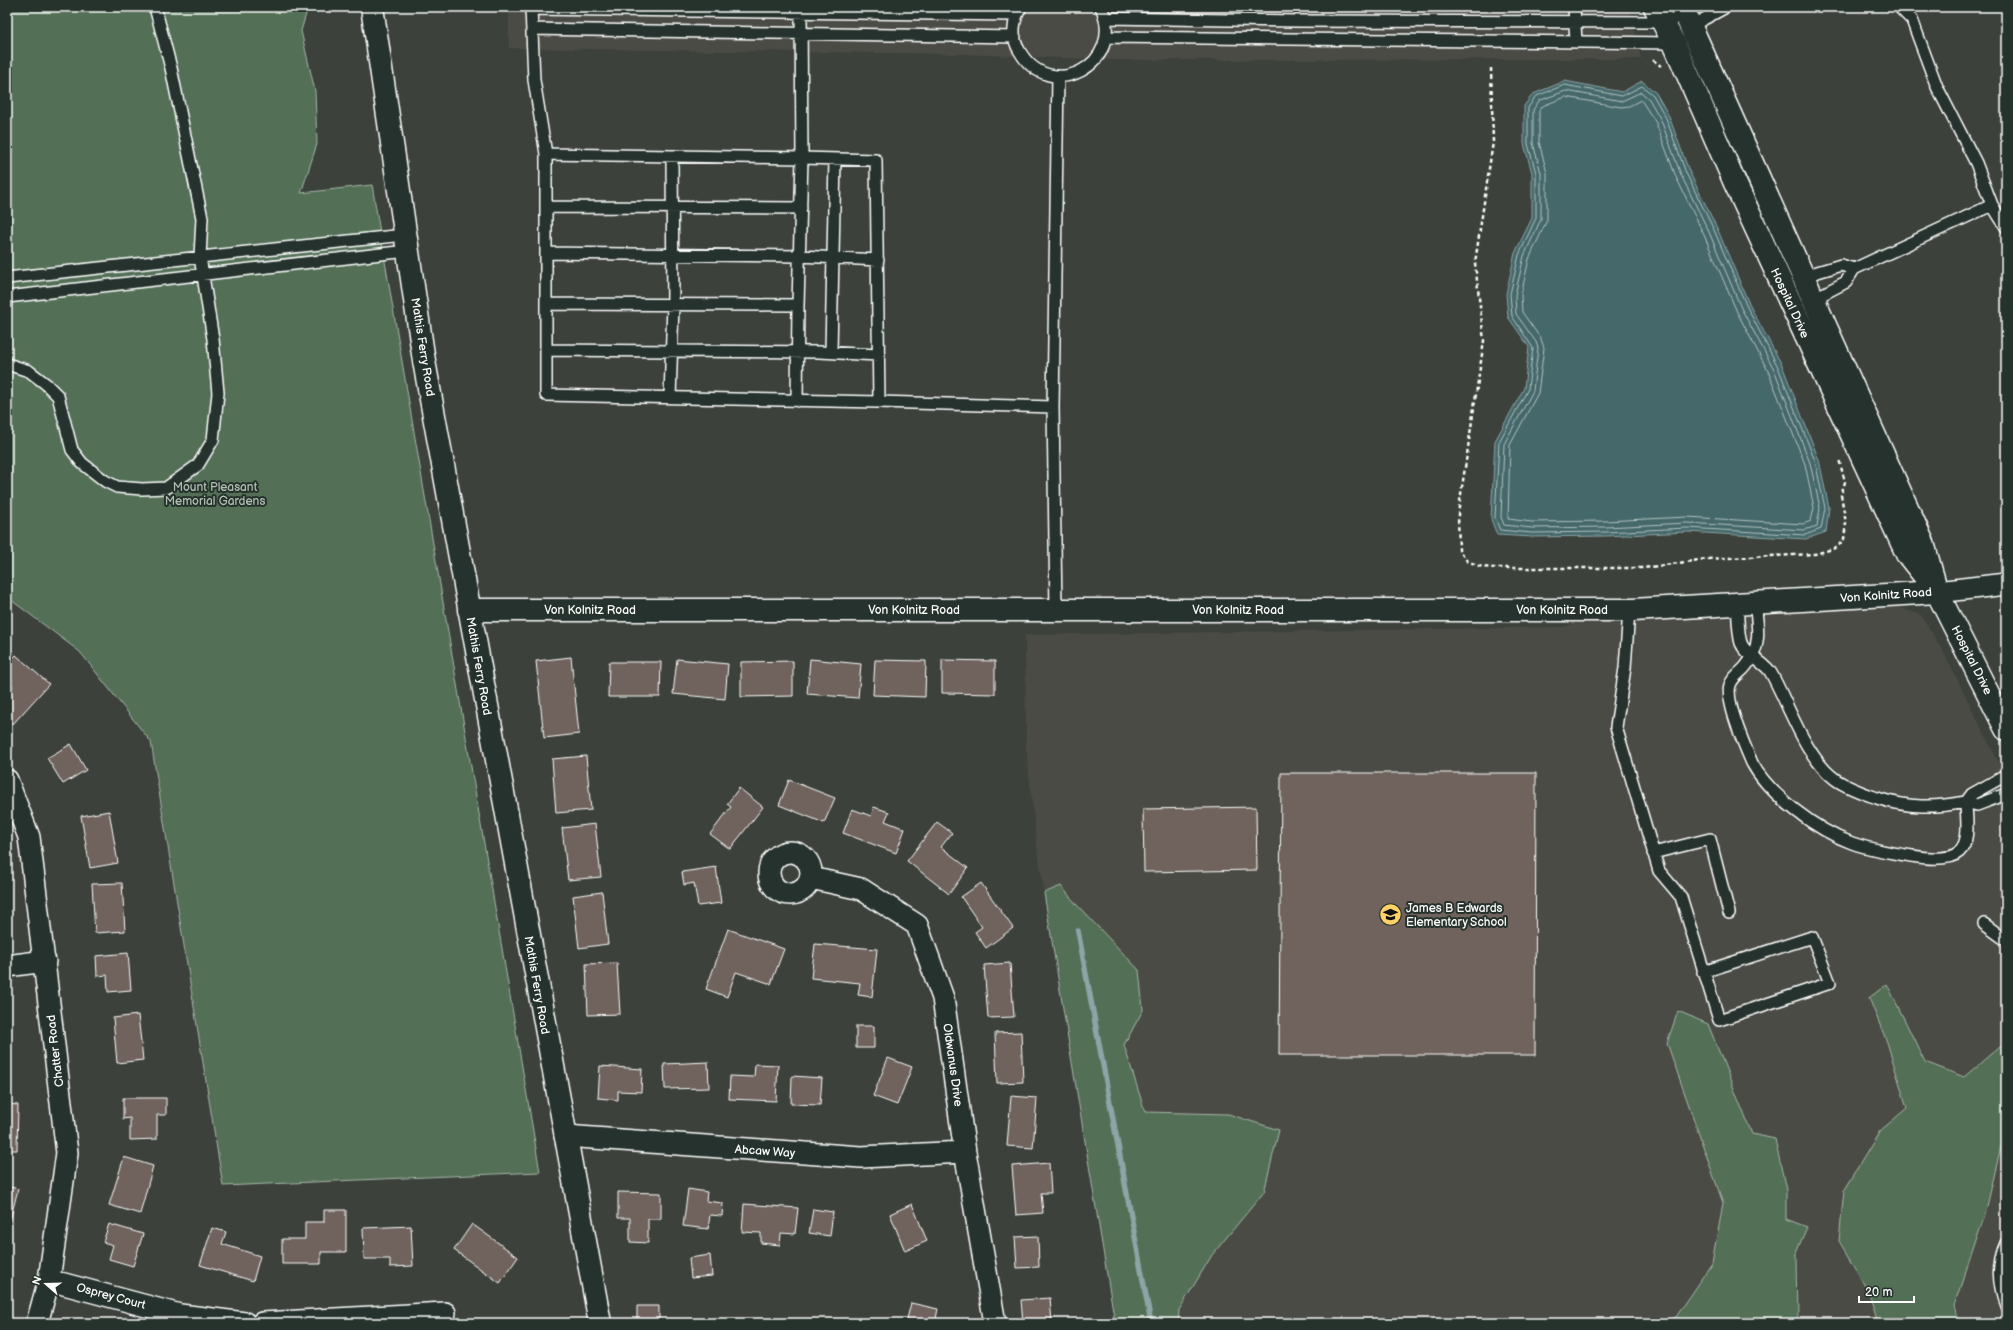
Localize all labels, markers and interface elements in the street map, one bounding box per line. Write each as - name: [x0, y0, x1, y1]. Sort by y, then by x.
- street label: Hospital Drive: [1767, 266, 1812, 341]
- street label: Mathis Ferry Road: [407, 297, 438, 398]
- park label: Mount Pleasant Memorial Gardens: [165, 480, 265, 509]
- street label: Von Kolnitz Road: [1840, 585, 1932, 606]
- street label: Von Kolnitz Road: [544, 603, 636, 618]
- street label: Von Kolnitz Road: [868, 603, 960, 618]
- street label: Von Kolnitz Road: [1192, 603, 1284, 618]
- street label: Von Kolnitz Road: [1516, 603, 1608, 618]
- street label: Mathis Ferry Road: [462, 616, 495, 717]
- street label: Hospital Drive: [1948, 623, 1995, 697]
- place label: James B Edwards Elementary School: [1406, 901, 1507, 930]
- school or university icon: James B Edwards Elementary School: [1378, 902, 1404, 928]
- street label: Mathis Ferry Road: [520, 935, 553, 1036]
- street label: Chatter Road: [44, 1014, 67, 1088]
- street label: Oldwanus Drive: [939, 1023, 966, 1108]
- street label: Abcaw Way: [734, 1142, 796, 1161]
- north arrow: [26, 1264, 66, 1304]
- text: N: [30, 1275, 45, 1287]
- scale bar: [1859, 1278, 1914, 1304]
- street label: Osprey Court: [75, 1280, 147, 1313]
- text: 20 m: [1865, 1285, 1892, 1300]

